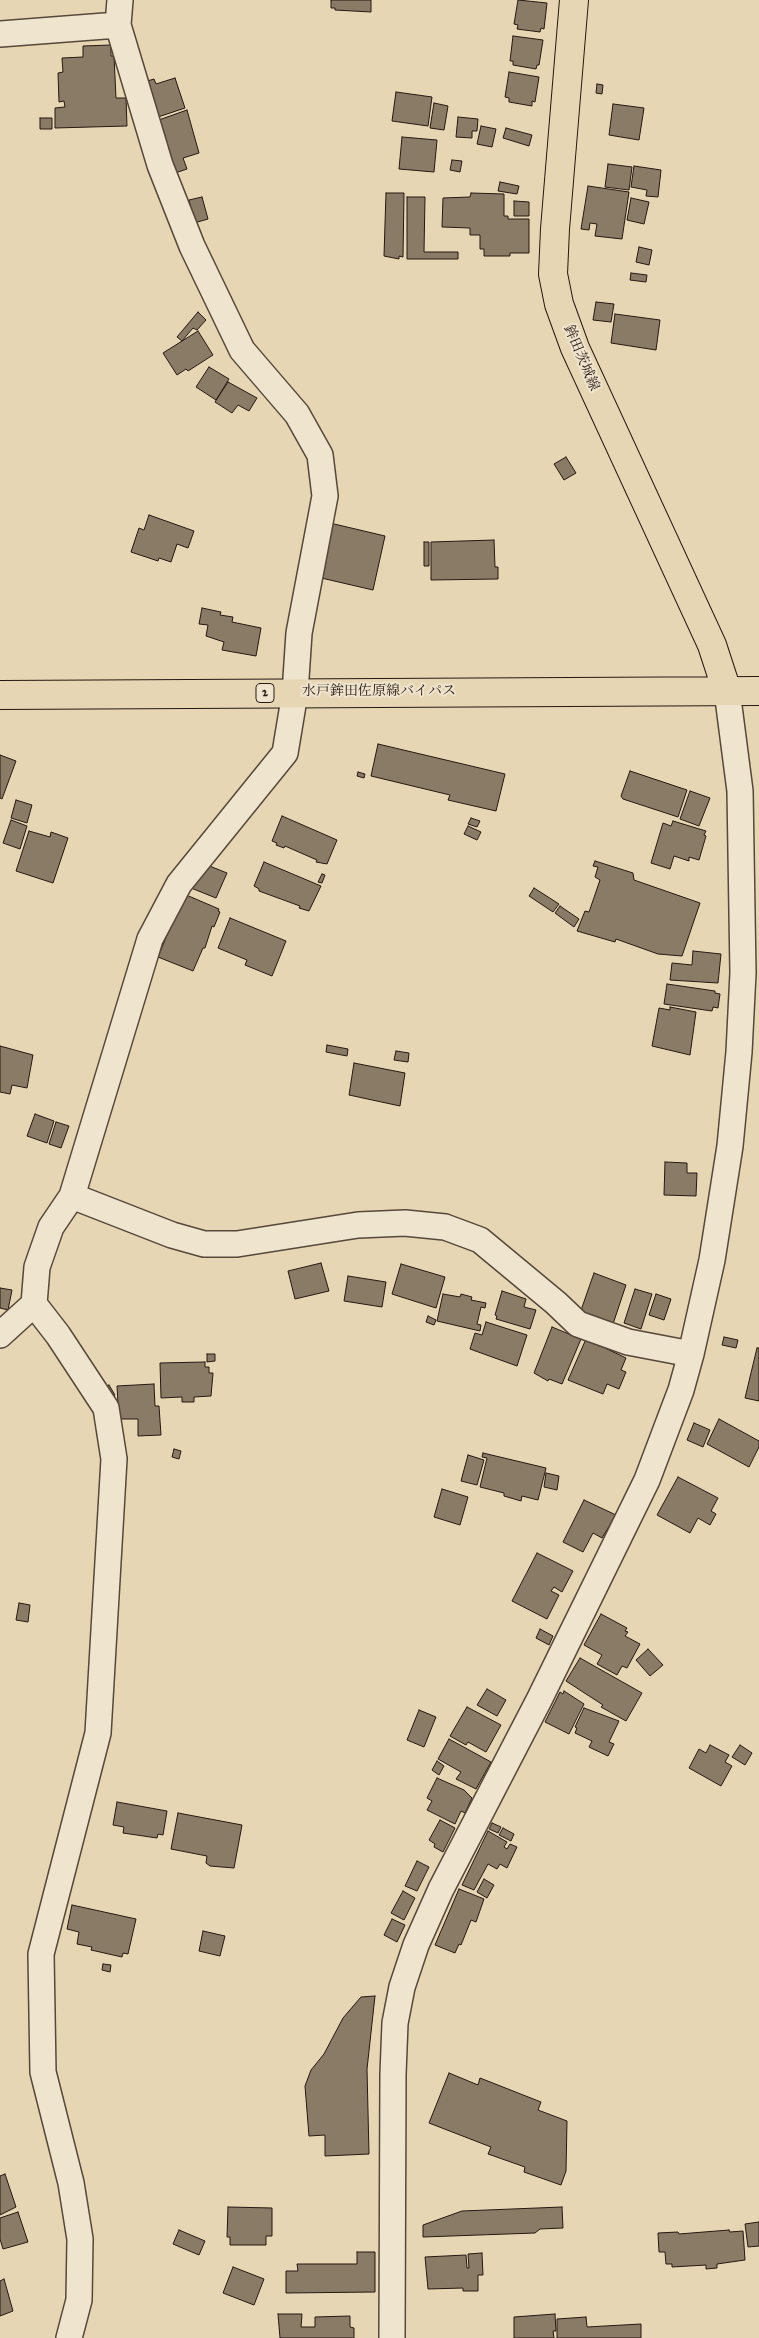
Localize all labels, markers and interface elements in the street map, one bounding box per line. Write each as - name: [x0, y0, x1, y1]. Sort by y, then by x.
- street label: 鉾田茨城線: [560, 323, 602, 393]
- road number: 2: [256, 684, 274, 702]
- street label: 水戸鉾田佐原線バイパス: [302, 684, 456, 700]

